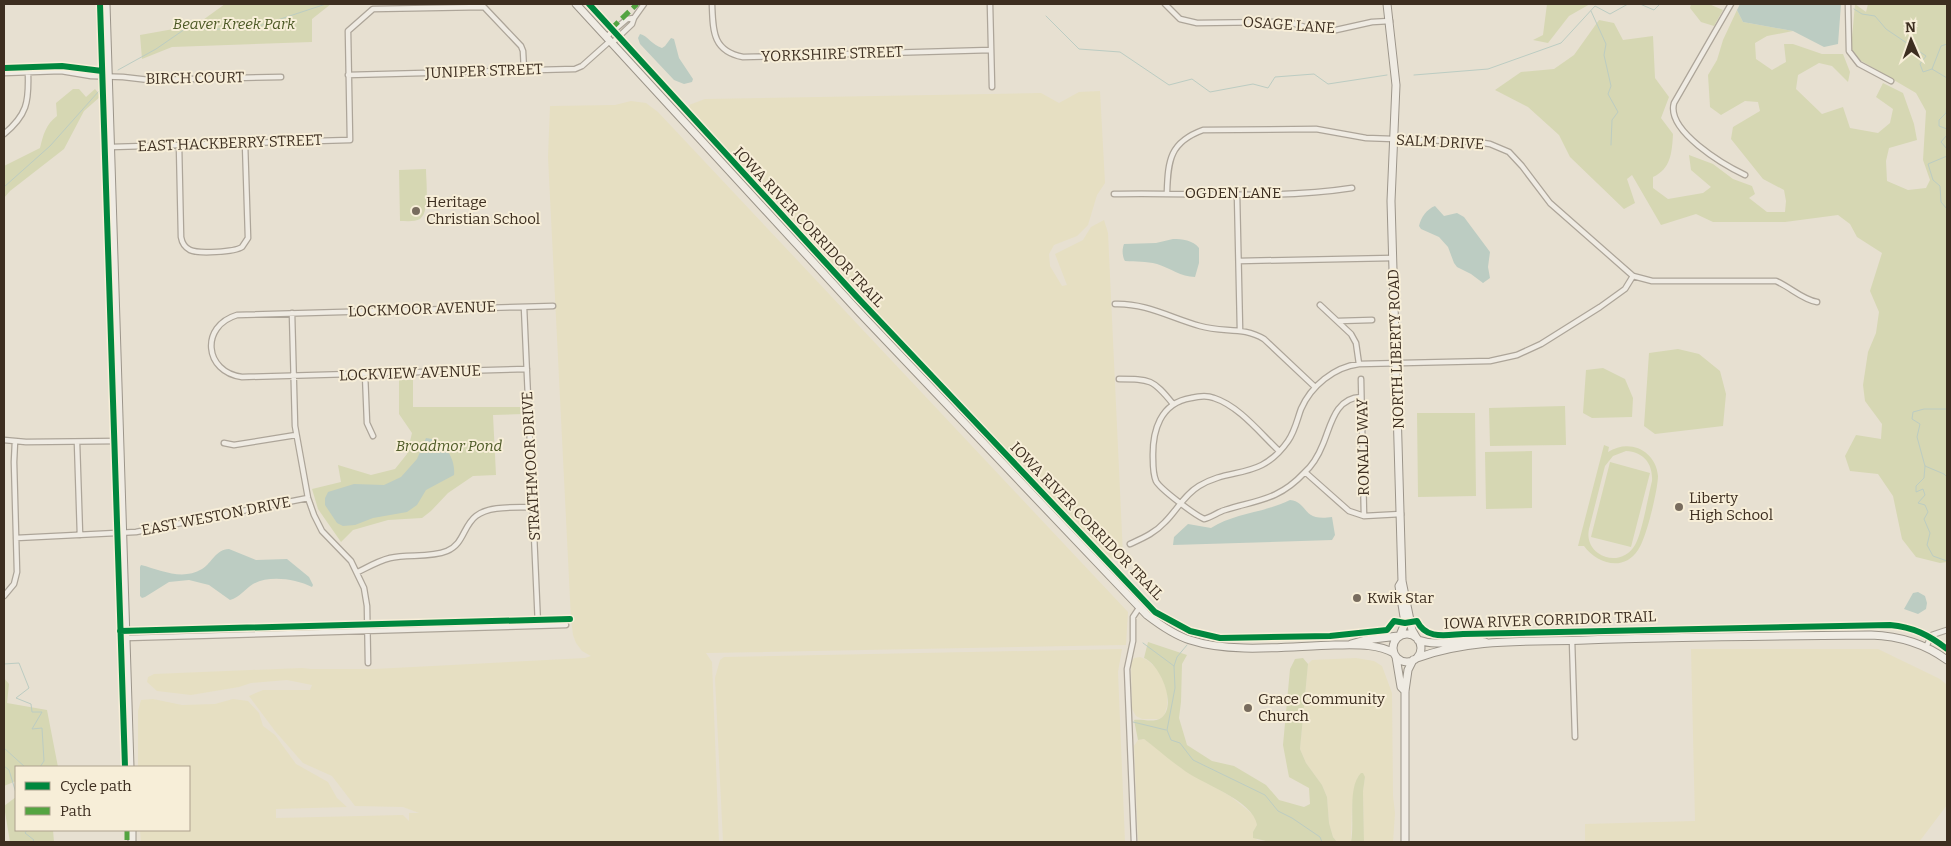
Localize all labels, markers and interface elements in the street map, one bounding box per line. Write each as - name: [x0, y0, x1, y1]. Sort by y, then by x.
- street label: OSAGE LANE: [1242, 13, 1336, 37]
- park label: Beaver Kreek Park: [173, 15, 296, 33]
- north arrow: [1886, 15, 1936, 65]
- text: N: [1905, 19, 1916, 36]
- street label: YORKSHIRE STREET: [761, 43, 904, 65]
- street label: JUNIPER STREET: [424, 60, 543, 82]
- street label: BIRCH COURT: [146, 68, 245, 88]
- street label: EAST HACKBERRY STREET: [137, 131, 323, 155]
- street label: SALM DRIVE: [1395, 131, 1485, 153]
- street label: IOWA RIVER CORRIDOR TRAIL: [730, 143, 888, 311]
- street label: OGDEN LANE: [1185, 184, 1281, 202]
- place label: Heritage Christian School: [426, 193, 540, 228]
- marker: Heritage Christian School: [410, 205, 422, 217]
- street label: NORTH LIBERTY ROAD: [1384, 269, 1408, 429]
- street label: LOCKMOOR AVENUE: [348, 297, 496, 321]
- street label: LOCKVIEW AVENUE: [339, 362, 481, 384]
- street label: STRATHMOOR DRIVE: [518, 391, 544, 541]
- street label: RONALD WAY: [1353, 398, 1373, 496]
- park label: Broadmor Pond: [396, 437, 503, 455]
- street label: IOWA RIVER CORRIDOR TRAIL: [1007, 438, 1167, 604]
- place label: Liberty High School: [1689, 489, 1773, 524]
- street label: EAST WESTON DRIVE: [140, 493, 292, 539]
- marker: Liberty High School: [1673, 501, 1685, 513]
- place label: Kwik Star: [1367, 589, 1434, 607]
- marker: Kwik Star: [1351, 592, 1363, 604]
- street label: IOWA RIVER CORRIDOR TRAIL: [1443, 607, 1657, 633]
- place label: Grace Community Church: [1258, 690, 1385, 725]
- marker: Grace Community Church: [1242, 702, 1254, 714]
- legend: [15, 766, 190, 831]
- text: Cycle path: [60, 777, 132, 795]
- text: Path: [60, 802, 92, 820]

